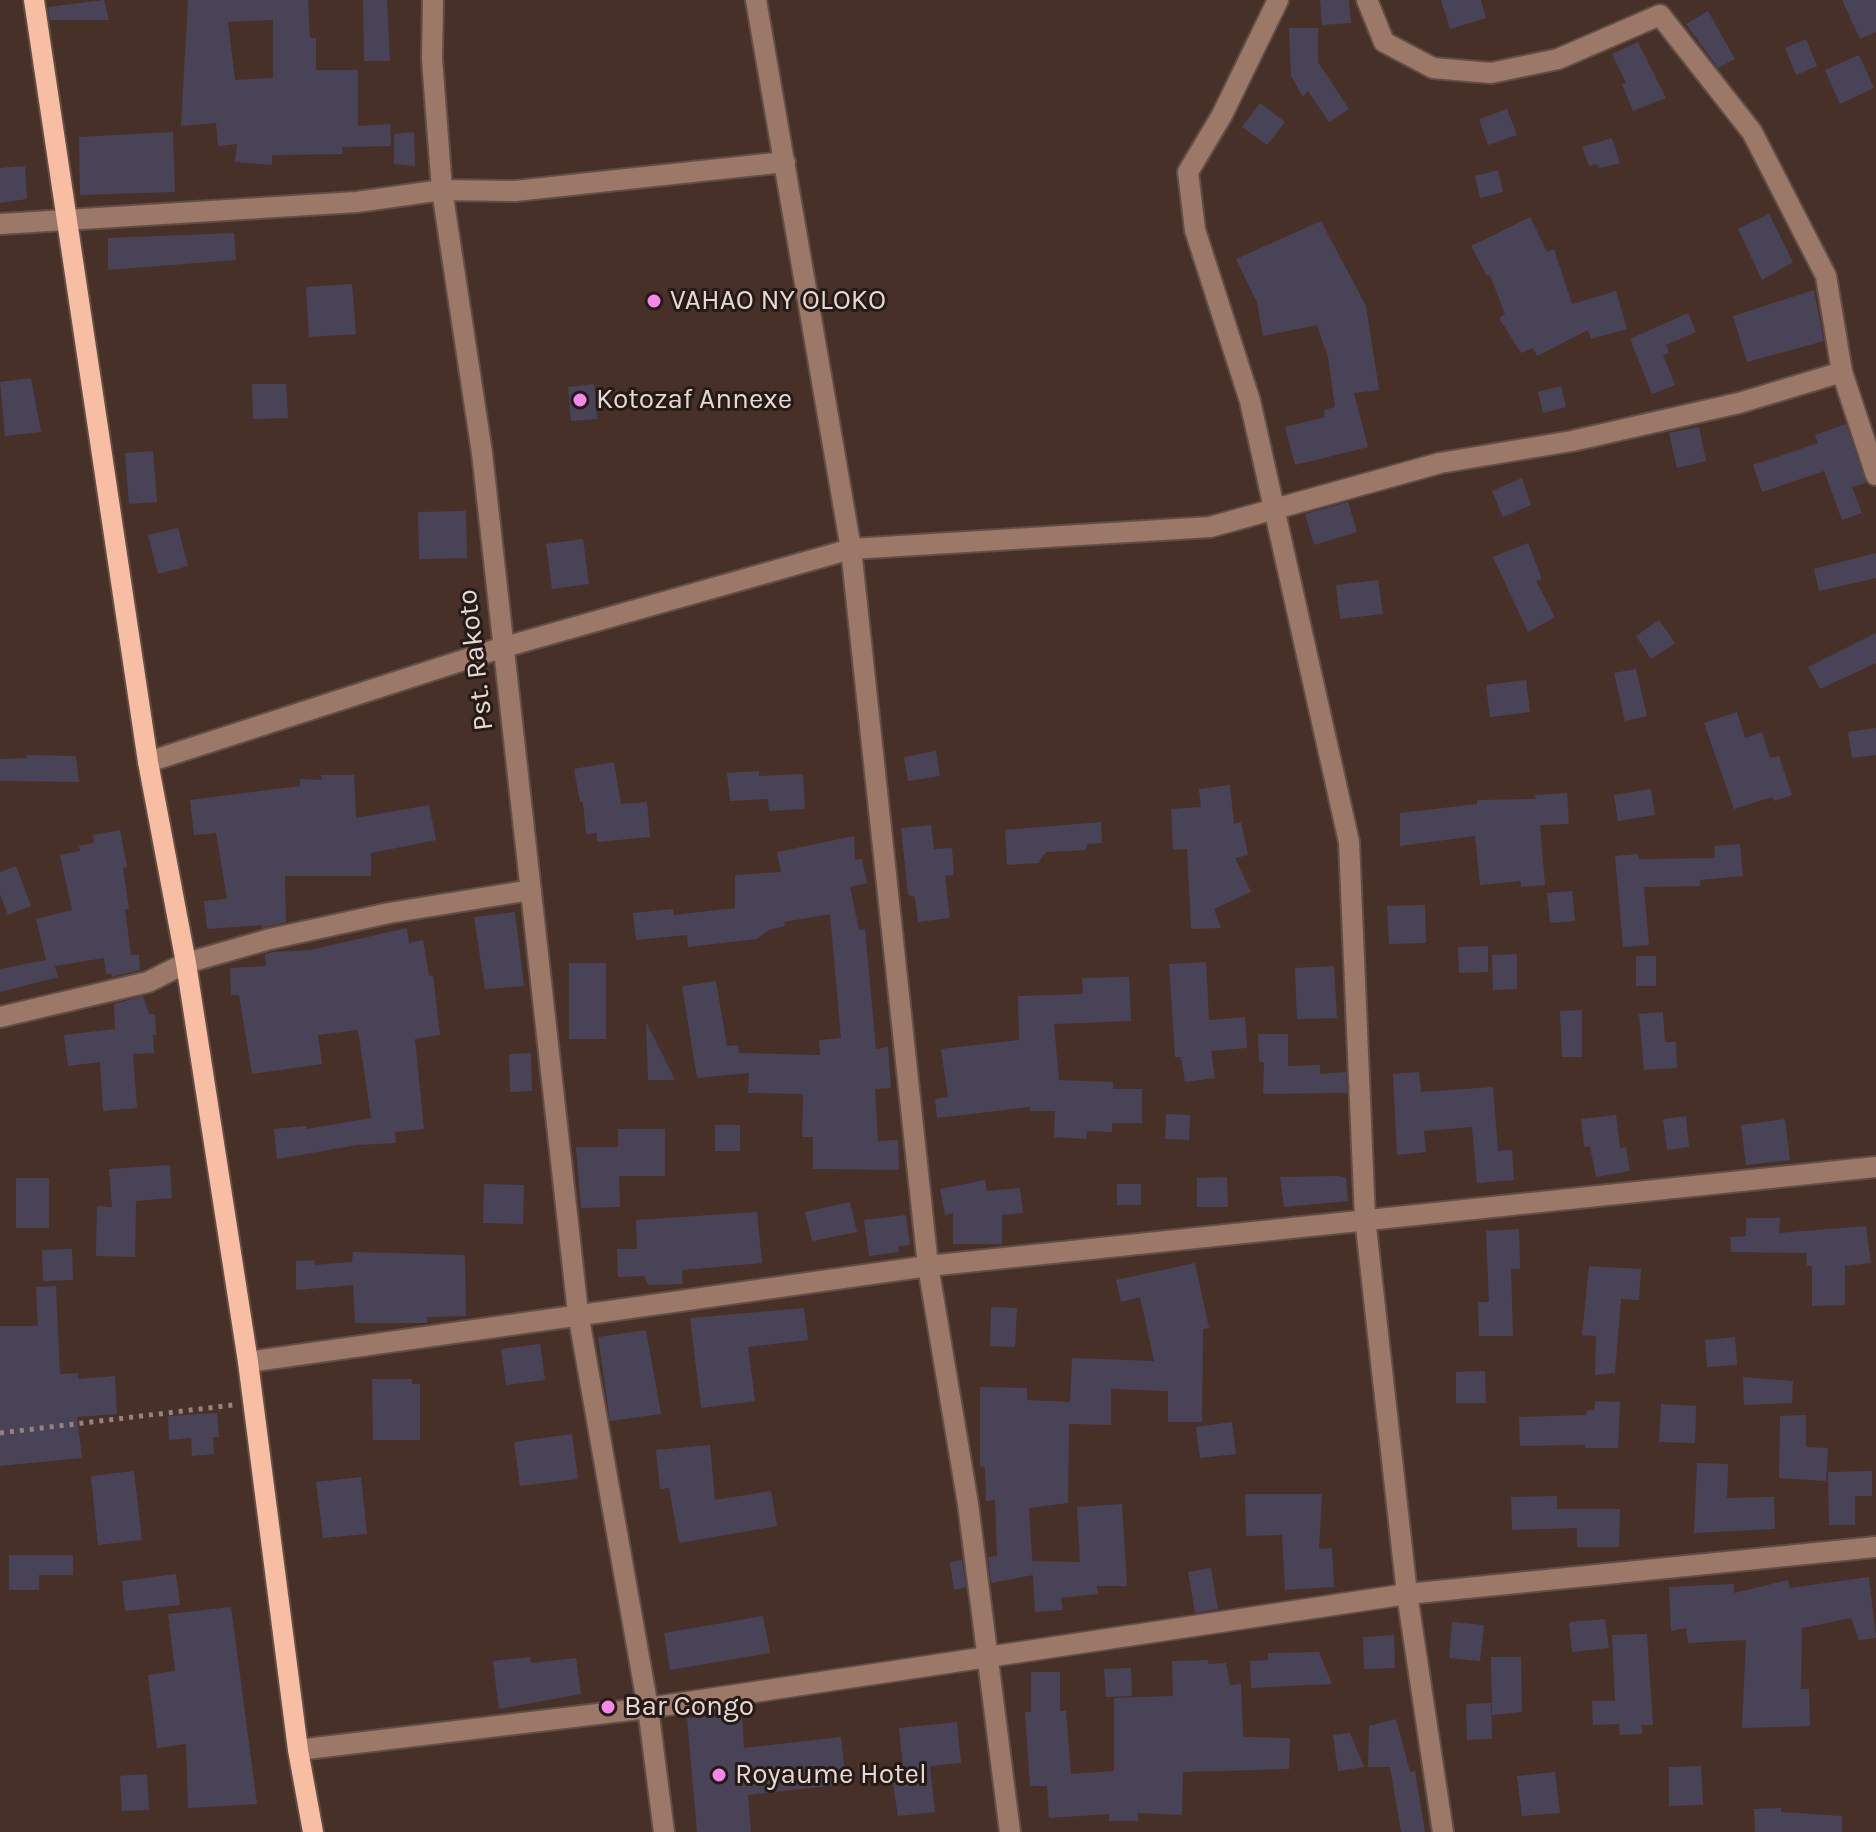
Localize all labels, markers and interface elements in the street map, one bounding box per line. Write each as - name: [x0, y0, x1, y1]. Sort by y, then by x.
- place label: VAHAO NY OLOKO: [670, 284, 886, 318]
- marker: VAHAO NY OLOKO: [645, 292, 663, 310]
- place label: Kotozaf Annexe: [596, 383, 792, 417]
- marker: Kotozaf Annexe: [571, 391, 589, 409]
- street label: Pst. Rakoto: [451, 588, 501, 732]
- place label: Bar Congo: [624, 1690, 754, 1724]
- marker: Bar Congo: [599, 1698, 617, 1716]
- place label: Royaume Hotel: [735, 1758, 927, 1792]
- marker: Royaume Hotel: [710, 1766, 728, 1784]

